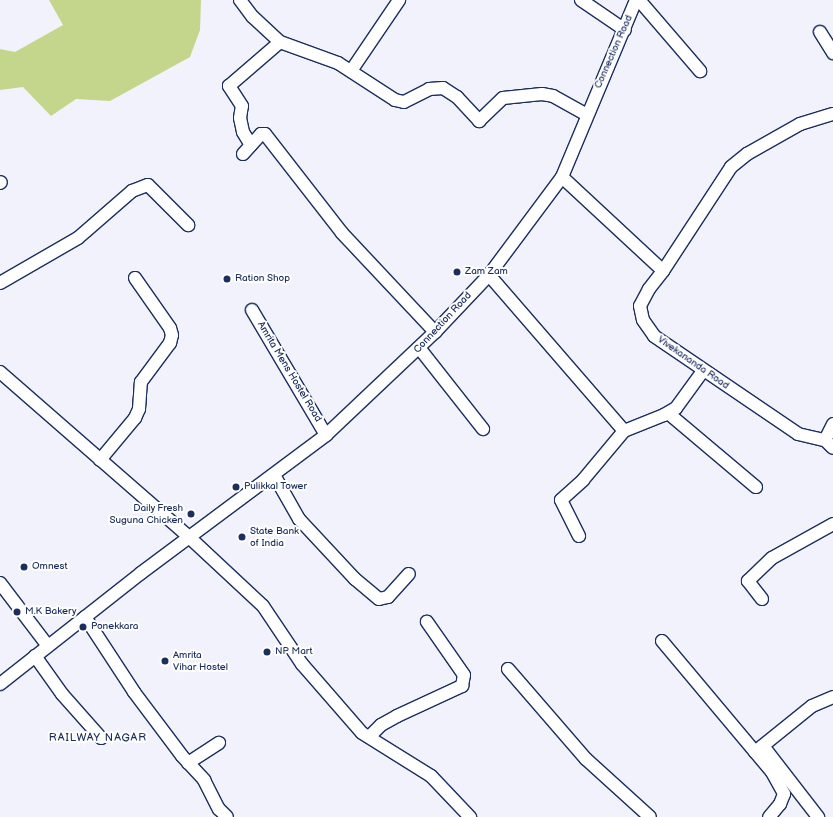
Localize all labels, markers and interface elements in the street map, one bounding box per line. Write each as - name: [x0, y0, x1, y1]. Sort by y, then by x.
- street label: Connection Road: [592, 14, 636, 90]
- place label: Zam Zam: [465, 266, 508, 278]
- marker: Zam Zam: [452, 267, 462, 277]
- place label: Ration Shop: [235, 273, 290, 285]
- marker: Ration Shop: [222, 274, 232, 284]
- street label: Connection Road: [412, 290, 474, 356]
- street label: Amrita Mens Hostel Road: [254, 320, 324, 424]
- street label: Vivekananda Road: [655, 334, 731, 392]
- place label: Pulikkal Tower: [244, 481, 307, 493]
- marker: Pulikkal Tower: [231, 482, 241, 492]
- place label: Daily Fresh Suguna Chicken: [109, 502, 183, 526]
- marker: Daily Fresh Suguna Chicken: [186, 509, 196, 519]
- place label: State Bank of India: [250, 525, 299, 548]
- marker: State Bank of India: [237, 532, 247, 542]
- place label: Omnest: [32, 561, 67, 573]
- marker: Omnest: [19, 562, 29, 572]
- place label: M.K Bakery: [25, 606, 77, 618]
- marker: M.K Bakery: [12, 607, 22, 617]
- place label: Ponekkara: [91, 621, 138, 633]
- marker: Ponekkara: [78, 622, 88, 632]
- place label: NP Mart: [275, 646, 313, 658]
- marker: NP Mart: [262, 647, 272, 657]
- place label: Amrita Vihar Hostel: [173, 649, 228, 672]
- marker: Amrita Vihar Hostel: [160, 656, 170, 666]
- district label: RAILWAY NAGAR: [49, 731, 147, 745]

